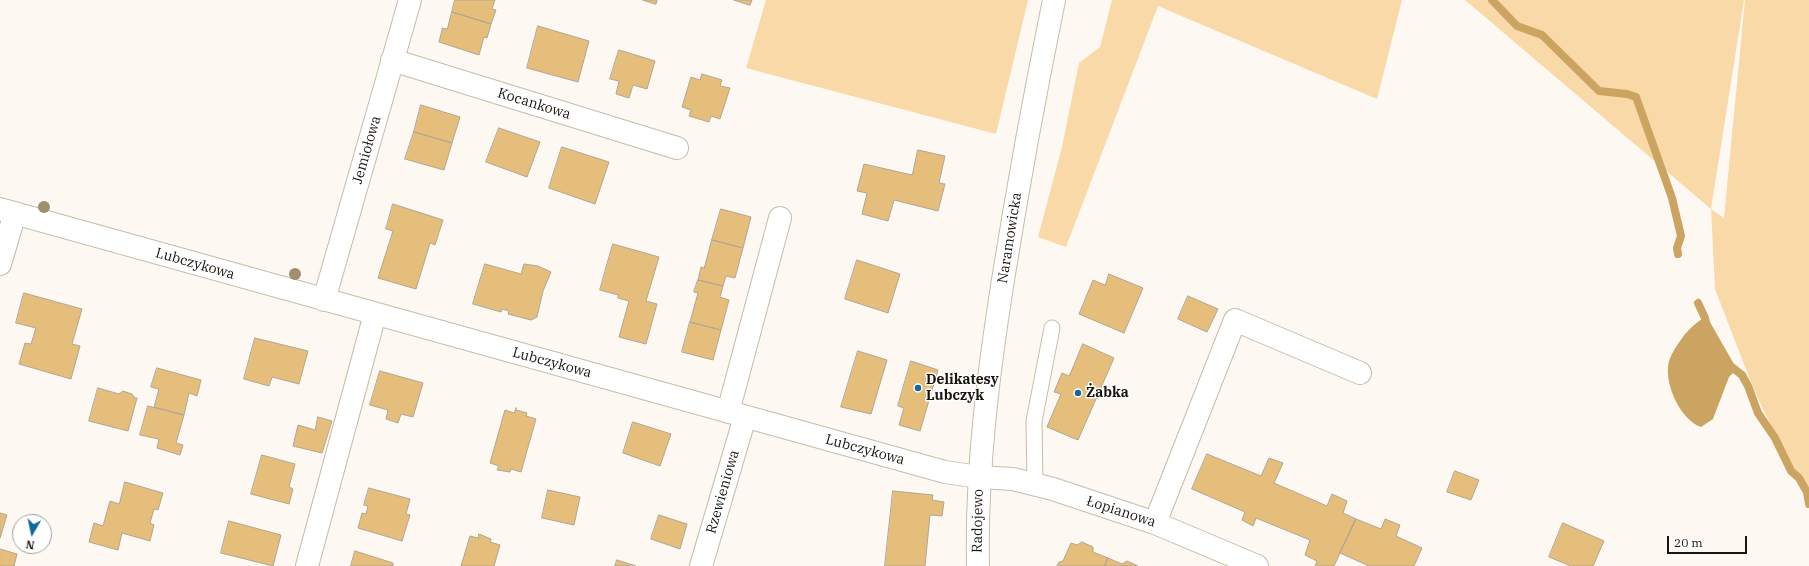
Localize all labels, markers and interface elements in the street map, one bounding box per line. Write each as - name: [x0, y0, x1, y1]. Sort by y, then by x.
- street label: Kocankowa: [495, 85, 573, 123]
- street label: Jemiołowa: [349, 114, 385, 186]
- street label: Naramowicka: [995, 191, 1025, 285]
- street label: Lubczykowa: [154, 245, 236, 283]
- street label: Lubczykowa: [511, 344, 593, 382]
- place label: Delikatesy Lubczyk: [926, 372, 999, 404]
- marker: Delikatesy Lubczyk: [913, 383, 923, 393]
- place label: Żabka: [1086, 385, 1129, 401]
- marker: Żabka: [1073, 388, 1083, 398]
- street label: Lubczykowa: [824, 431, 906, 469]
- street label: Rzewieniowa: [703, 448, 743, 536]
- street label: Radojewo: [969, 489, 987, 553]
- street label: Łopianowa: [1084, 493, 1158, 531]
- north arrow: [12, 514, 52, 554]
- scale bar: [1669, 528, 1749, 554]
- text: 20 m: [1674, 535, 1703, 550]
- text: N: [25, 537, 36, 552]

